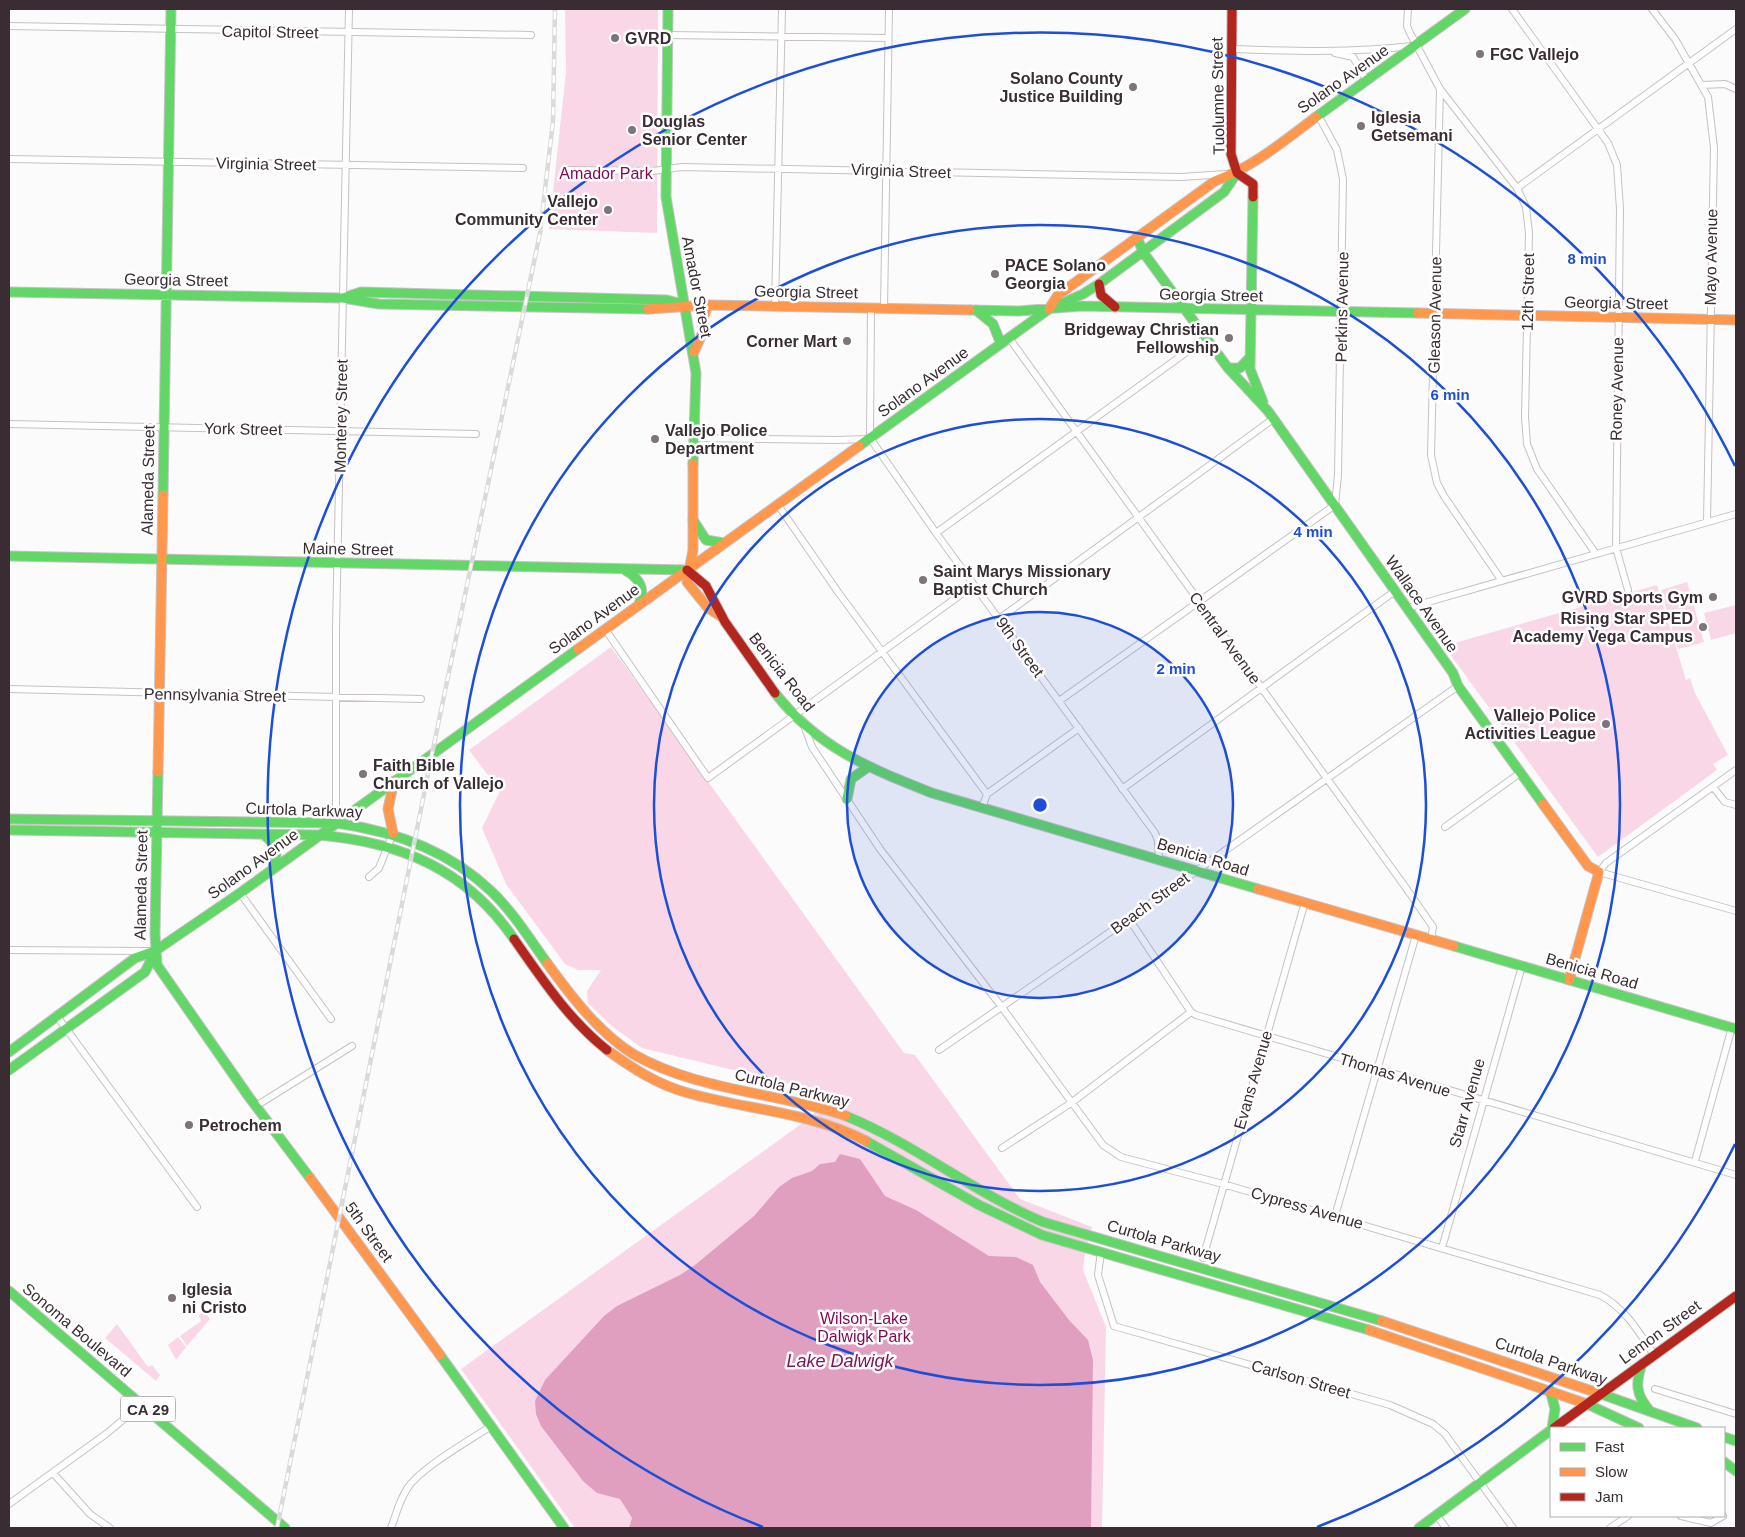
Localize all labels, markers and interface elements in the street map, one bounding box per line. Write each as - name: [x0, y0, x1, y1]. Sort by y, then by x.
- street label: Capitol Street: [221, 23, 319, 41]
- place label: GVRD: [625, 30, 671, 47]
- marker: GVRD: [609, 32, 621, 44]
- street label: Tuolumne Street: [1208, 36, 1228, 155]
- street label: Solano Avenue: [1294, 41, 1392, 117]
- place label: FGC Vallejo: [1490, 46, 1579, 63]
- marker: FGC Vallejo: [1474, 48, 1486, 60]
- place label: Solano County Justice Building: [999, 70, 1123, 105]
- marker: Solano County Justice Building: [1127, 81, 1139, 93]
- place label: Iglesia Getsemani: [1371, 109, 1453, 144]
- place label: Douglas Senior Center: [642, 113, 747, 148]
- marker: Iglesia Getsemani: [1355, 120, 1367, 132]
- marker: Douglas Senior Center: [626, 124, 638, 136]
- street label: Virginia Street: [216, 155, 317, 173]
- street label: Virginia Street: [851, 161, 952, 181]
- park label: Amador Park: [559, 165, 654, 182]
- place label: Vallejo Community Center: [455, 193, 598, 228]
- marker: Vallejo Community Center: [602, 204, 614, 216]
- street label: Mayo Avenue: [1702, 208, 1720, 305]
- street label: Amador Street: [679, 235, 715, 340]
- text: 8 min: [1567, 250, 1607, 267]
- street label: Perkins Avenue: [1333, 251, 1351, 363]
- street label: 12th Street: [1519, 252, 1537, 331]
- street label: Gleason Avenue: [1425, 256, 1445, 374]
- place label: PACE Solano Georgia: [1005, 257, 1106, 292]
- marker: PACE Solano Georgia: [989, 268, 1001, 280]
- street label: Georgia Street: [124, 271, 229, 289]
- street label: Georgia Street: [754, 283, 859, 301]
- street label: Georgia Street: [1159, 286, 1264, 304]
- street label: Georgia Street: [1564, 294, 1669, 312]
- place label: Bridgeway Christian Fellowship: [1064, 321, 1219, 356]
- marker: Bridgeway Christian Fellowship: [1223, 332, 1235, 344]
- place label: Corner Mart: [746, 333, 838, 350]
- marker: Corner Mart: [841, 335, 853, 347]
- street label: Roney Avenue: [1608, 337, 1626, 441]
- street label: Solano Avenue: [875, 344, 972, 420]
- street label: Monterey Street: [332, 358, 351, 473]
- text: 6 min: [1430, 386, 1470, 403]
- street label: York Street: [204, 420, 283, 438]
- place label: Vallejo Police Department: [665, 422, 767, 457]
- street label: Alameda Street: [139, 424, 157, 535]
- marker: Vallejo Police Department: [649, 433, 661, 445]
- text: 4 min: [1293, 523, 1333, 540]
- street label: Maine Street: [302, 540, 394, 558]
- street label: Wallace Avenue: [1382, 552, 1462, 656]
- place label: Saint Marys Missionary Baptist Church: [933, 563, 1111, 598]
- marker: Saint Marys Missionary Baptist Church: [917, 574, 929, 586]
- street label: Solano Avenue: [546, 581, 643, 657]
- street label: Central Avenue: [1186, 589, 1264, 687]
- place label: GVRD Sports Gym: [1562, 589, 1703, 606]
- marker: GVRD Sports Gym: [1707, 591, 1719, 603]
- place label: Rising Star SPED Academy Vega Campus: [1512, 610, 1693, 645]
- street label: 9th Street: [993, 614, 1048, 681]
- marker: Rising Star SPED Academy Vega Campus: [1697, 621, 1709, 633]
- street label: Benicia Road: [746, 629, 818, 715]
- text: 2 min: [1156, 660, 1196, 677]
- street label: Pennsylvania Street: [144, 685, 287, 705]
- place label: Vallejo Police Activities League: [1464, 707, 1596, 742]
- marker: Vallejo Police Activities League: [1600, 718, 1612, 730]
- place label: Faith Bible Church of Vallejo: [373, 757, 504, 792]
- marker: Faith Bible Church of Vallejo: [357, 768, 369, 780]
- centre of rings: [1031, 796, 1049, 814]
- street label: Curtola Parkway: [245, 799, 363, 821]
- street label: Solano Avenue: [205, 826, 302, 902]
- street label: Alameda Street: [132, 829, 150, 940]
- street label: Benicia Road: [1155, 835, 1251, 879]
- street label: Beach Street: [1108, 869, 1193, 937]
- street label: Benicia Road: [1544, 950, 1640, 992]
- street label: Evans Avenue: [1231, 1029, 1275, 1131]
- street label: Thomas Avenue: [1337, 1050, 1453, 1100]
- street label: Starr Avenue: [1446, 1056, 1488, 1150]
- street label: Curtola Parkway: [733, 1066, 851, 1110]
- place label: Petrochem: [199, 1117, 282, 1134]
- marker: Petrochem: [183, 1119, 195, 1131]
- street label: Cypress Avenue: [1249, 1184, 1365, 1232]
- street label: 5th Street: [342, 1199, 397, 1266]
- street label: Curtola Parkway: [1105, 1217, 1223, 1265]
- street label: Sonoma Boulevard: [19, 1280, 135, 1380]
- place label: Iglesia ni Cristo: [182, 1281, 247, 1316]
- marker: Iglesia ni Cristo: [166, 1292, 178, 1304]
- street label: Lemon Street: [1616, 1297, 1704, 1367]
- park label: Wilson-Lake Dalwigk Park: [817, 1310, 912, 1345]
- street label: Curtola Parkway: [1493, 1334, 1609, 1388]
- water label: Lake Dalwigk: [786, 1351, 895, 1371]
- street label: Carlson Street: [1250, 1357, 1353, 1401]
- road number: CA 29: [120, 1396, 176, 1422]
- legend: [1550, 1427, 1725, 1517]
- text: Fast: [1595, 1438, 1625, 1455]
- text: Slow: [1595, 1463, 1628, 1480]
- text: Jam: [1595, 1488, 1623, 1505]

